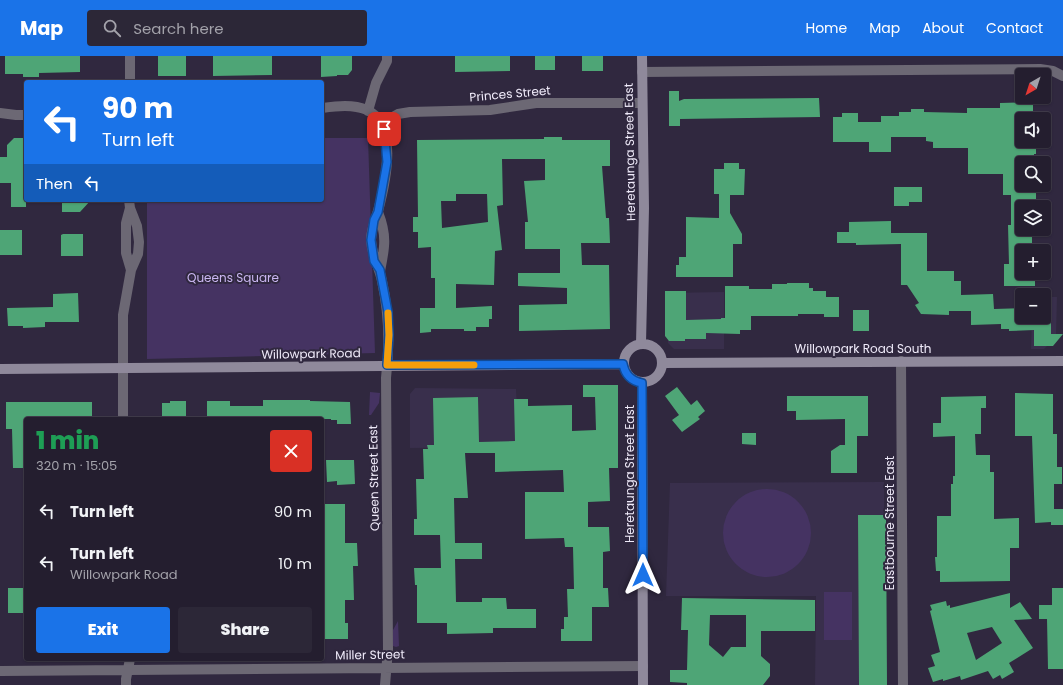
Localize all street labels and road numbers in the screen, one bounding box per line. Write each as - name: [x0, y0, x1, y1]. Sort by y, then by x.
- street label: Princes Street: [469, 81, 551, 106]
- street label: Heretaunga Street East: [620, 83, 639, 221]
- street label: Willowpark Road South: [794, 340, 932, 357]
- street label: Willowpark Road: [261, 344, 361, 363]
- street label: Heretaunga Street East: [621, 405, 638, 543]
- street label: Queen Street East: [364, 425, 383, 531]
- street label: Eastbourne Street East: [881, 456, 898, 590]
- street label: Miller Street: [335, 645, 405, 664]

